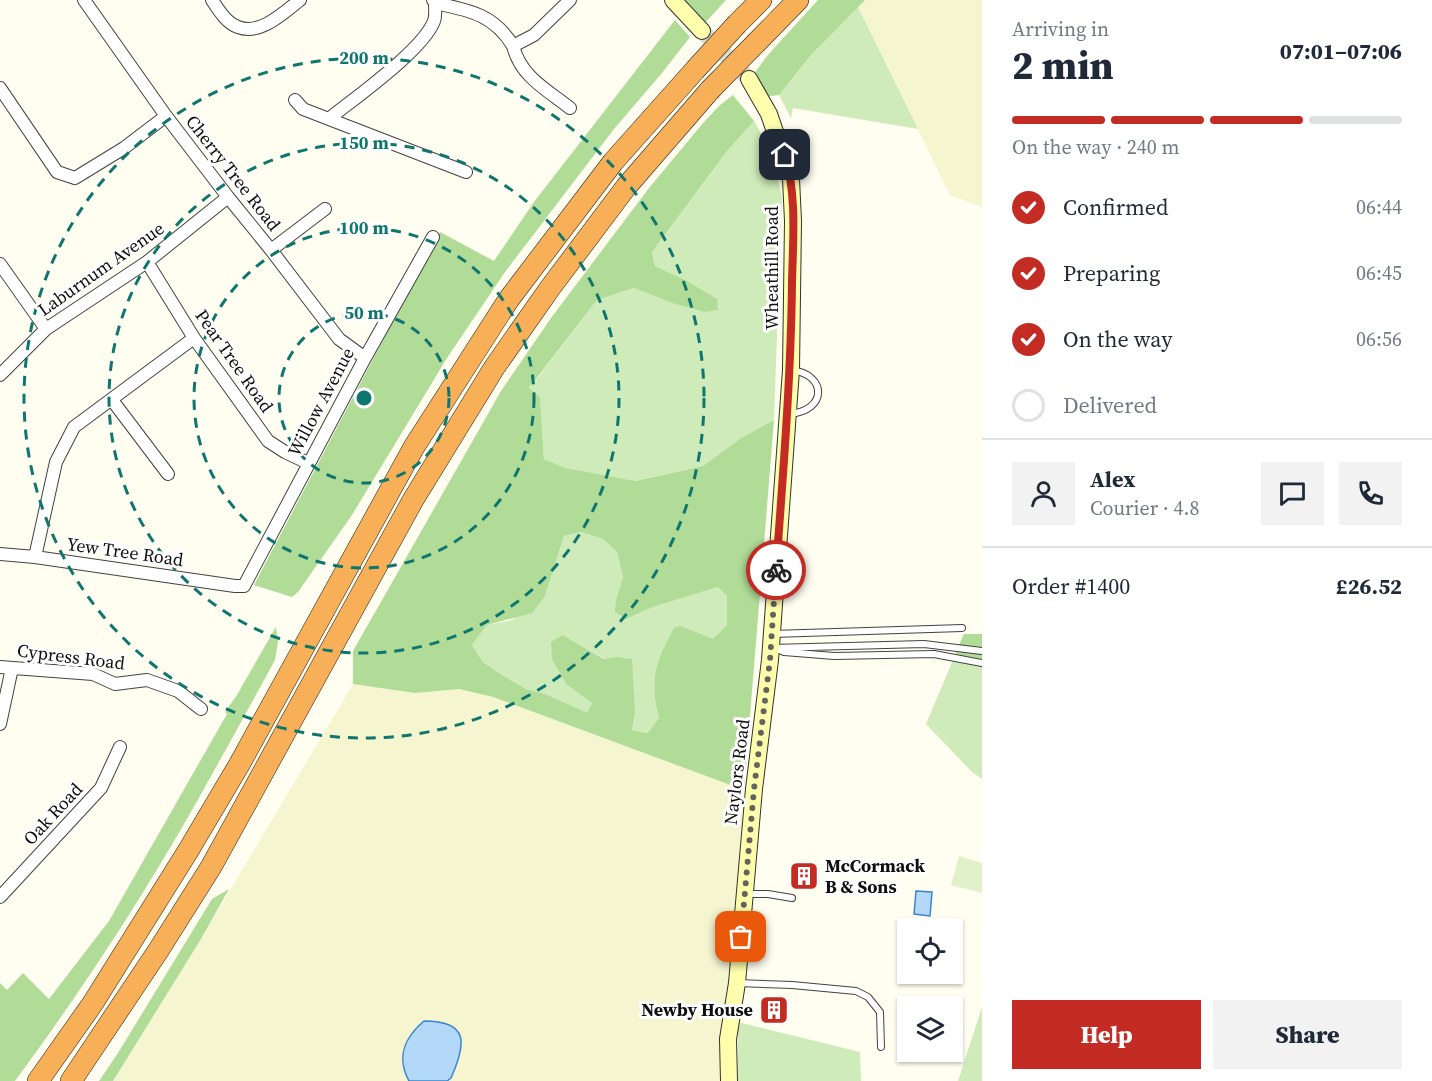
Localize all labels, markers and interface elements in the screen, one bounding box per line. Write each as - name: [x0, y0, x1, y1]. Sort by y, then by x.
- text: Arriving in: [1012, 15, 1109, 43]
- text: 07:01–07:06: [1280, 36, 1402, 66]
- text: 2 min: [1012, 39, 1114, 92]
- text: 200 m: [339, 45, 389, 70]
- street label: Cherry Tree Road: [180, 109, 287, 236]
- pin: [759, 129, 810, 180]
- text: 150 m: [339, 130, 389, 155]
- text: On the way · 240 m: [1012, 133, 1179, 161]
- icon: home: [768, 138, 801, 171]
- icon: check: [1012, 191, 1045, 224]
- text: Confirmed: [1063, 192, 1168, 222]
- text: 06:44: [1356, 193, 1402, 221]
- street label: Wheathill Road: [759, 206, 784, 330]
- text: 100 m: [339, 215, 389, 240]
- street label: Laburnum Avenue: [33, 216, 169, 322]
- icon: check: [1012, 257, 1045, 290]
- text: Preparing: [1063, 258, 1160, 288]
- text: 06:45: [1356, 259, 1402, 287]
- text: 50 m: [344, 300, 384, 325]
- street label: Pear Tree Road: [190, 304, 279, 417]
- icon: check: [1012, 323, 1045, 356]
- text: On the way: [1063, 324, 1172, 354]
- text: 06:56: [1356, 325, 1402, 353]
- street label: Willow Avenue: [281, 343, 360, 461]
- centre of rings: [354, 388, 374, 408]
- text: Delivered: [1063, 390, 1157, 420]
- button: person: [1012, 462, 1075, 525]
- button: chat: [1261, 462, 1324, 525]
- button: phone: [1339, 462, 1402, 525]
- text: Alex: [1090, 464, 1135, 494]
- text: Courier · 4.8: [1090, 494, 1199, 522]
- street label: Yew Tree Road: [65, 531, 185, 572]
- courier: [746, 540, 806, 600]
- icon: bike: [760, 554, 793, 587]
- text: Order #1400: [1012, 571, 1130, 601]
- text: £26.52: [1336, 571, 1402, 601]
- street label: Cypress Road: [16, 637, 126, 676]
- street label: Naylors Road: [718, 718, 755, 826]
- street label: Oak Road: [17, 777, 88, 850]
- place label: McCormack B & Sons: [825, 853, 925, 899]
- building icon: McCormack B & Sons: [788, 860, 820, 892]
- pin: [715, 911, 766, 962]
- map controls: [897, 918, 963, 1062]
- button: locate: [897, 918, 963, 984]
- icon: bag: [724, 920, 757, 953]
- building icon: Newby House: [758, 994, 790, 1026]
- button: layers: [897, 996, 963, 1062]
- place label: Newby House: [641, 997, 753, 1022]
- button: Help: [1012, 1000, 1201, 1069]
- button: Share: [1213, 1000, 1402, 1069]

